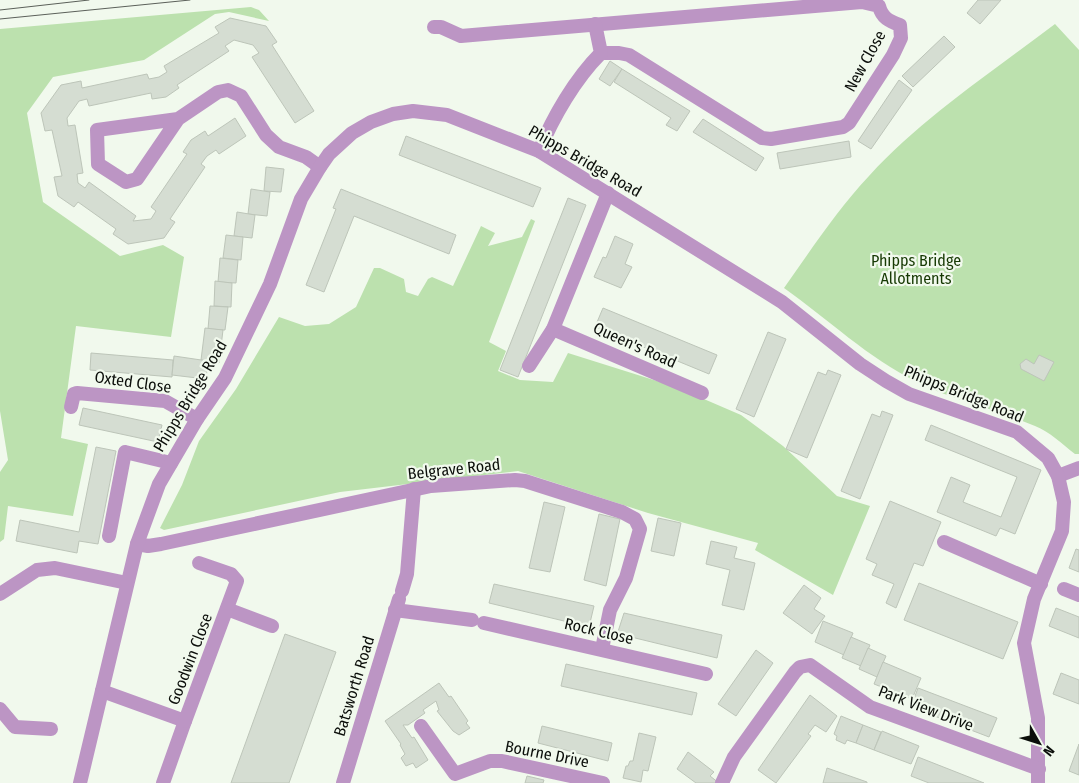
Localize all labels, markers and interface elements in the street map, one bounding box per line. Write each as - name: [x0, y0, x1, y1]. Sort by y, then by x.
- street label: New Close: [840, 27, 890, 95]
- street label: Phipps Bridge Road: [525, 121, 645, 201]
- park label: Phipps Bridge Allotments: [871, 251, 961, 288]
- street label: Queen's Road: [590, 318, 680, 372]
- street label: Phipps Bridge Road: [149, 337, 231, 455]
- street label: Phipps Bridge Road: [901, 361, 1027, 427]
- street label: Oxted Close: [93, 367, 173, 397]
- street label: Belgrave Road: [407, 455, 501, 483]
- street label: Goodwin Close: [164, 610, 216, 707]
- street label: Rock Close: [563, 614, 635, 648]
- street label: Batsworth Road: [330, 634, 378, 738]
- street label: Park View Drive: [876, 681, 976, 735]
- north arrow: [1014, 718, 1064, 768]
- street label: Bourne Drive: [503, 737, 591, 771]
- text: N: [1039, 742, 1058, 759]

